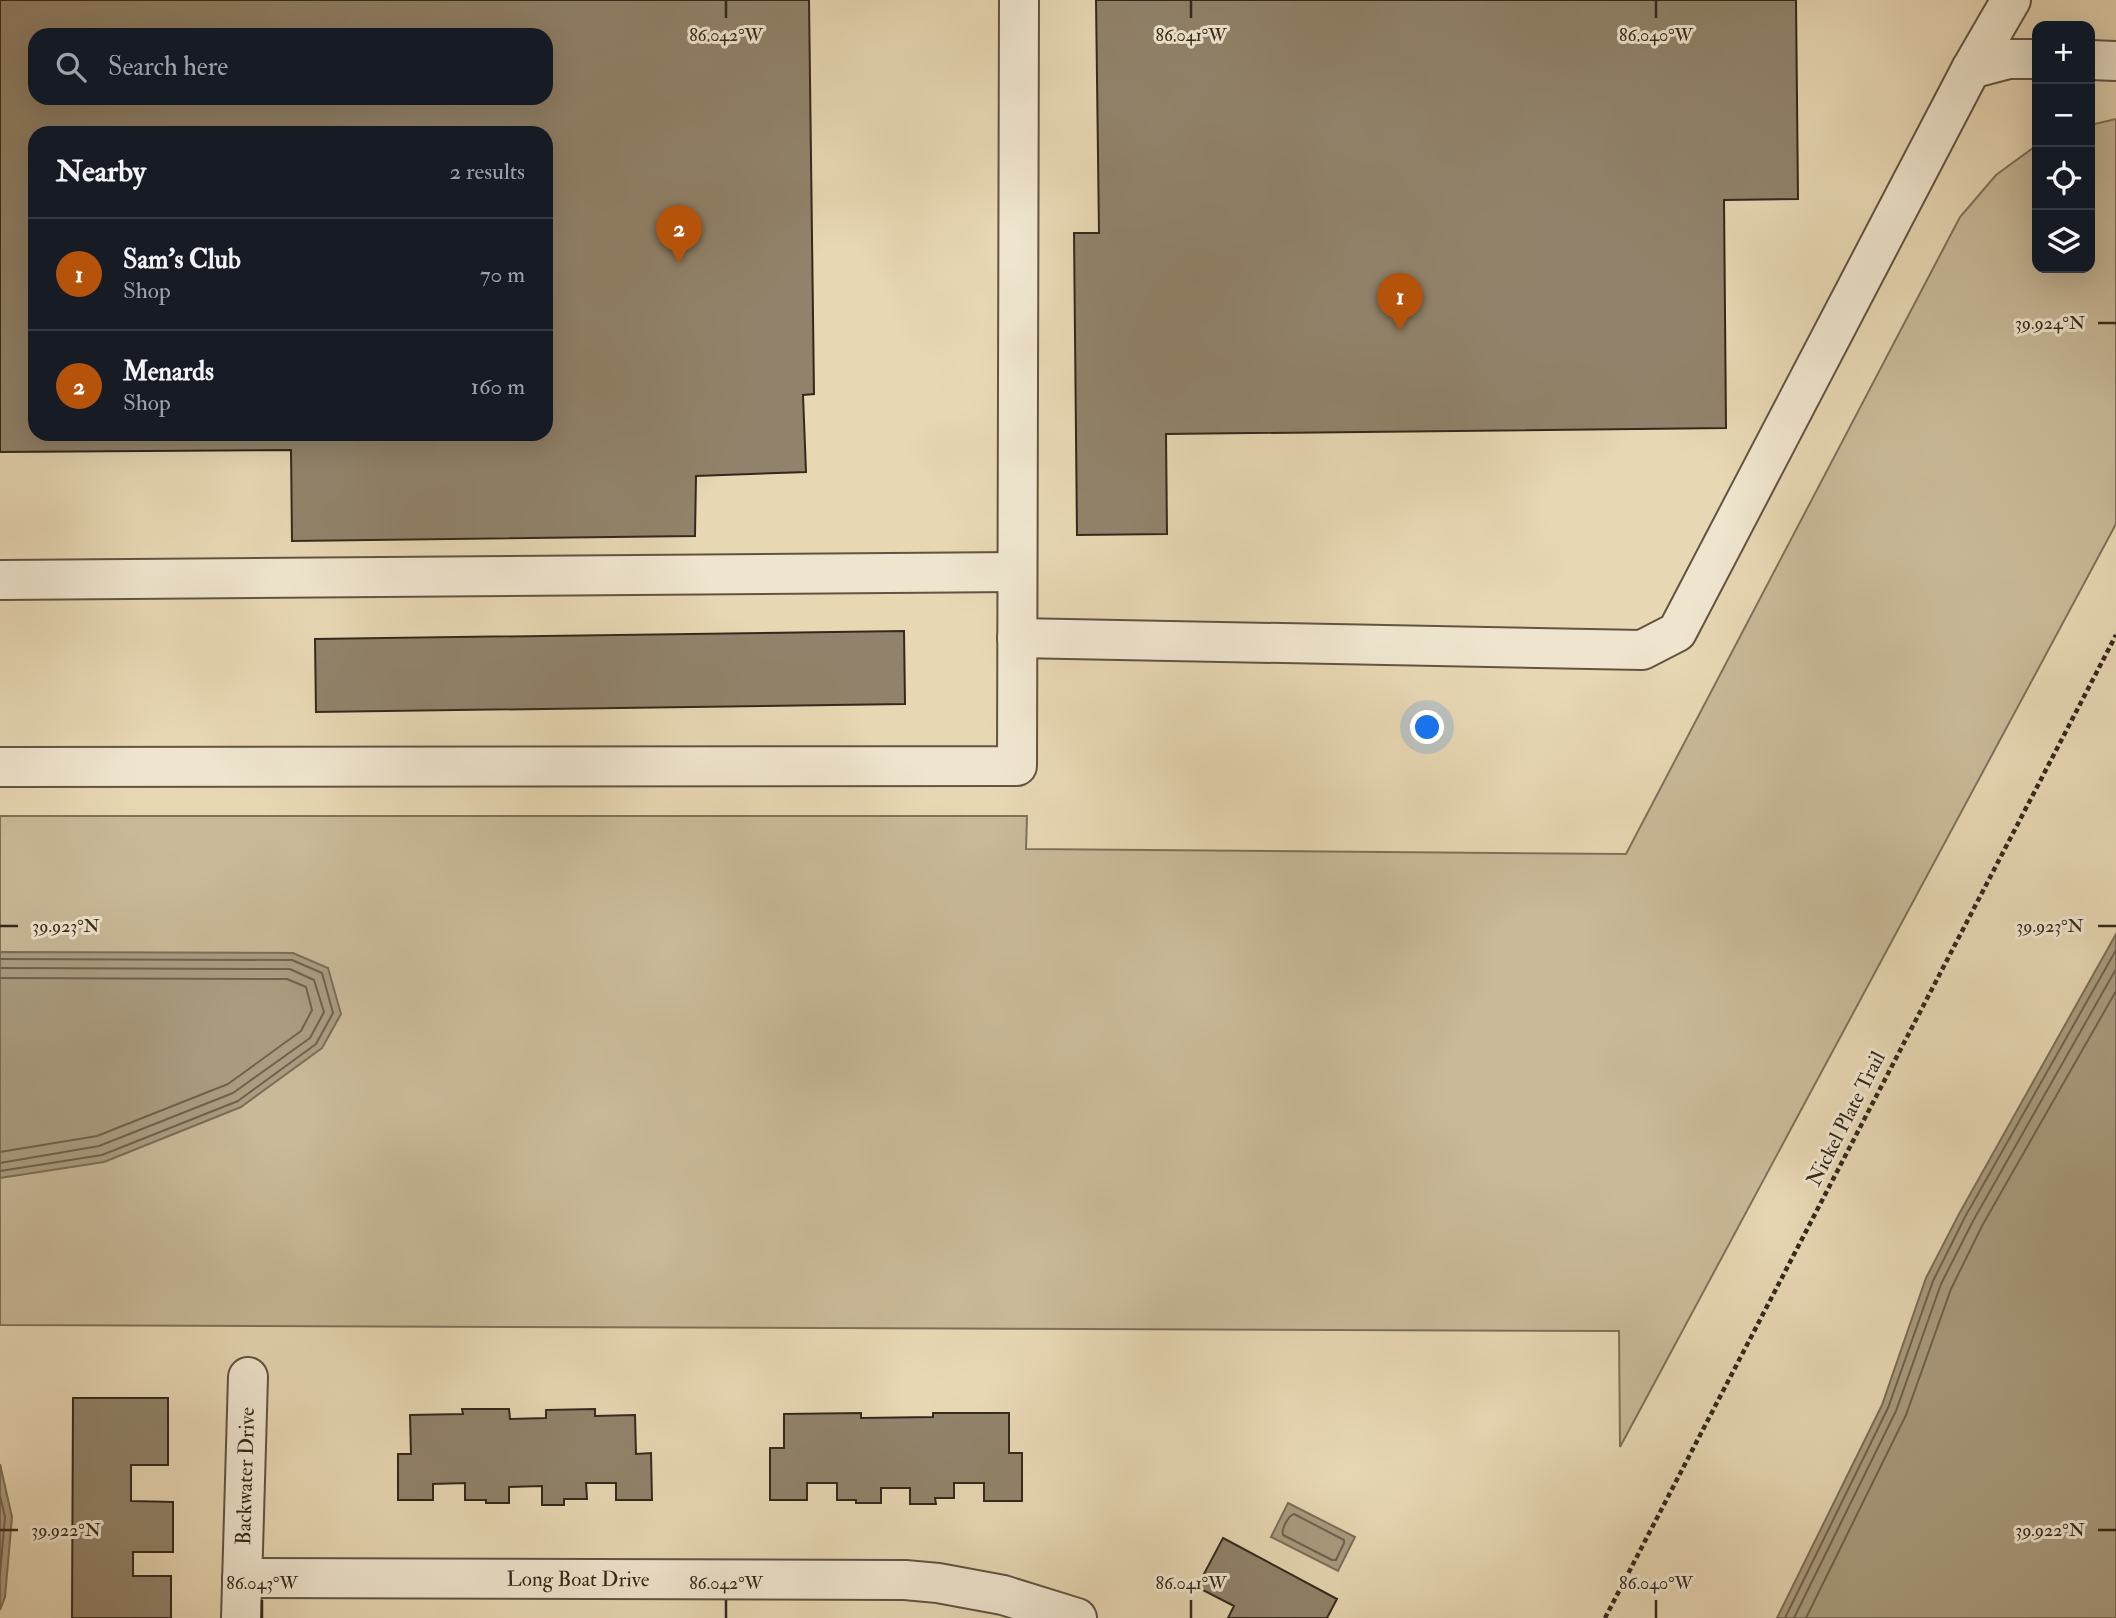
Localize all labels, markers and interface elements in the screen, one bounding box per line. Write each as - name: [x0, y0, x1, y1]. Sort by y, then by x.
- map controls: [2032, 21, 2095, 273]
- button: +: [2032, 21, 2095, 84]
- text: 86.042°W: [689, 24, 764, 47]
- text: 86.041°W: [1156, 24, 1227, 47]
- text: 86.040°W: [1619, 24, 1694, 47]
- search box: [28, 28, 553, 105]
- icon: search: [52, 48, 90, 86]
- text: Search here: [108, 51, 228, 83]
- button: −: [2032, 84, 2095, 147]
- button: locate: [2032, 147, 2095, 210]
- text: Nearby: [56, 153, 146, 190]
- text: 2 results: [450, 157, 525, 186]
- pin: 2: [656, 205, 702, 263]
- button: layers: [2032, 210, 2095, 273]
- text: Sam's Club: [123, 244, 241, 276]
- text: 1: [75, 260, 83, 289]
- text: 70 m: [480, 260, 525, 289]
- pin: 1: [1377, 273, 1423, 331]
- text: Shop: [123, 276, 171, 305]
- text: 39.924°N: [2015, 312, 2085, 335]
- text: Menards: [123, 356, 214, 388]
- text: 2: [73, 372, 85, 401]
- text: 160 m: [471, 372, 525, 401]
- text: Shop: [123, 388, 171, 417]
- your location: [1410, 710, 1444, 744]
- text: 39.923°N: [32, 915, 100, 938]
- text: 39.923°N: [2016, 915, 2084, 938]
- street label: Nickel Plate Trail: [1800, 1046, 1892, 1191]
- street label: Backwater Drive: [230, 1406, 261, 1546]
- text: 39.922°N: [31, 1519, 101, 1542]
- text: 39.922°N: [2015, 1519, 2085, 1542]
- street label: Long Boat Drive: [507, 1565, 650, 1593]
- text: 86.043°W: [226, 1572, 298, 1595]
- text: 86.042°W: [689, 1572, 764, 1595]
- text: 86.041°W: [1156, 1572, 1227, 1595]
- text: 86.040°W: [1619, 1572, 1694, 1595]

